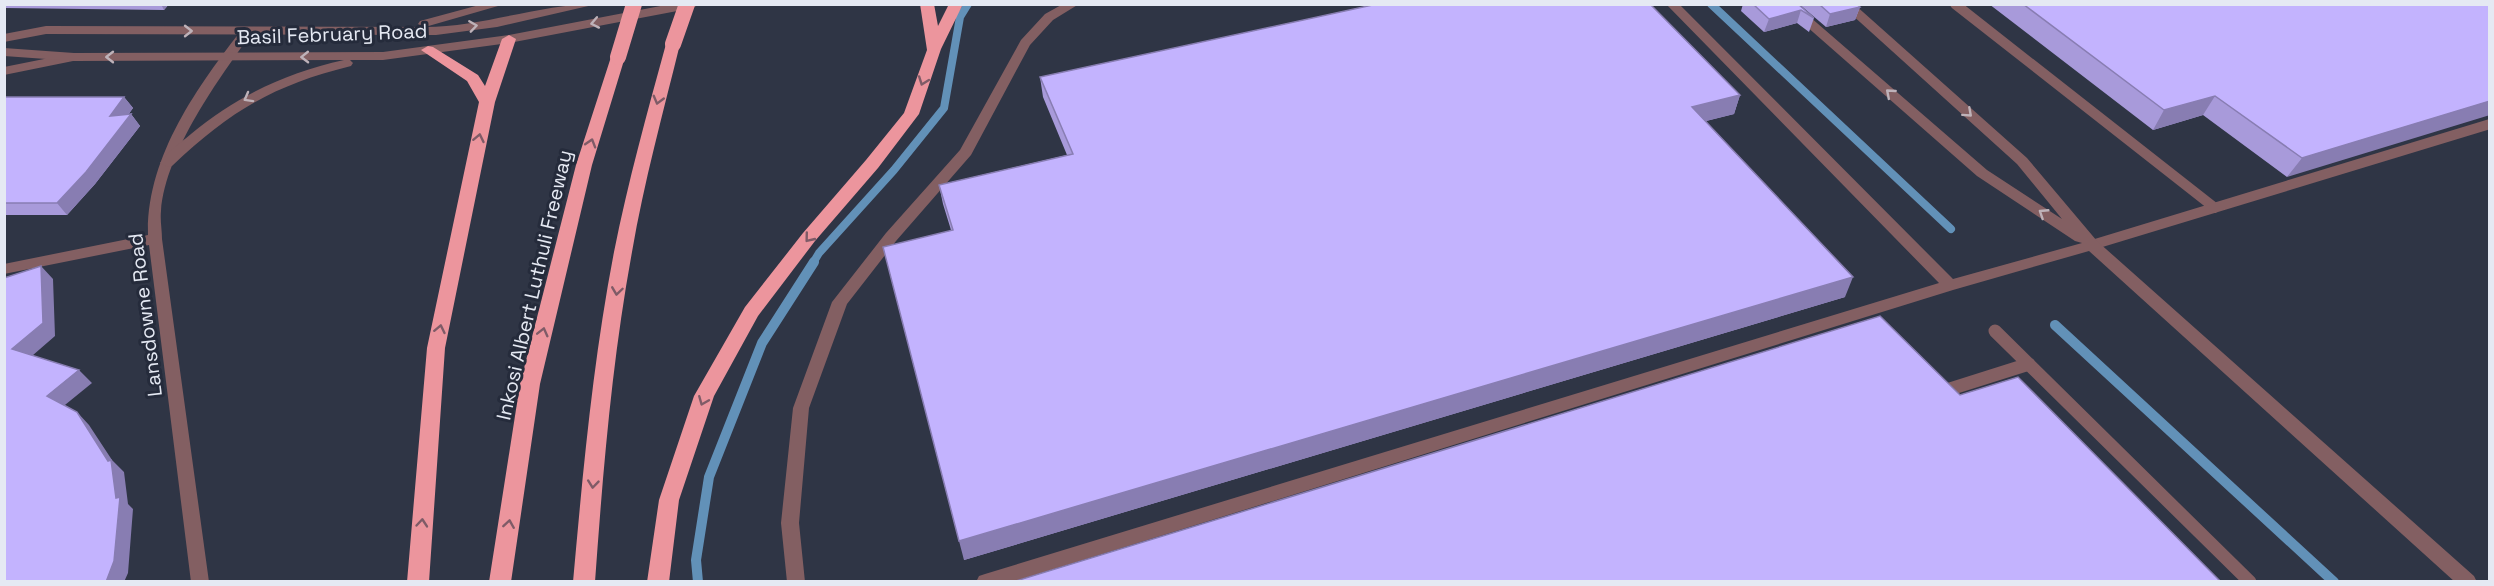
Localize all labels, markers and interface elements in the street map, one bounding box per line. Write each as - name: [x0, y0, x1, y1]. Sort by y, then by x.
- one-way arrow: [590, 16, 600, 29]
- street label: Basil February Road: [236, 18, 428, 50]
- one-way arrow: [469, 20, 478, 32]
- one-way arrow: [184, 25, 193, 37]
- one-way arrow: [301, 50, 310, 63]
- one-way arrow: [106, 51, 115, 63]
- one-way arrow: [917, 76, 930, 86]
- one-way arrow: [1886, 90, 1897, 101]
- one-way arrow: [244, 91, 254, 103]
- one-way arrow: [653, 94, 665, 105]
- one-way arrow: [1961, 106, 1972, 117]
- one-way arrow: [472, 133, 485, 143]
- one-way arrow: [584, 138, 596, 149]
- street label: Inkosi Albert Luthuli Freeway: [490, 147, 578, 423]
- one-way arrow: [2039, 209, 2050, 220]
- one-way arrow: [805, 231, 816, 242]
- street label: Lansdowne Road: [122, 232, 168, 398]
- one-way arrow: [612, 286, 624, 295]
- one-way arrow: [433, 324, 446, 334]
- one-way arrow: [535, 327, 548, 337]
- one-way arrow: [698, 394, 710, 405]
- one-way arrow: [587, 480, 600, 489]
- one-way arrow: [415, 519, 428, 528]
- one-way arrow: [502, 519, 515, 529]

